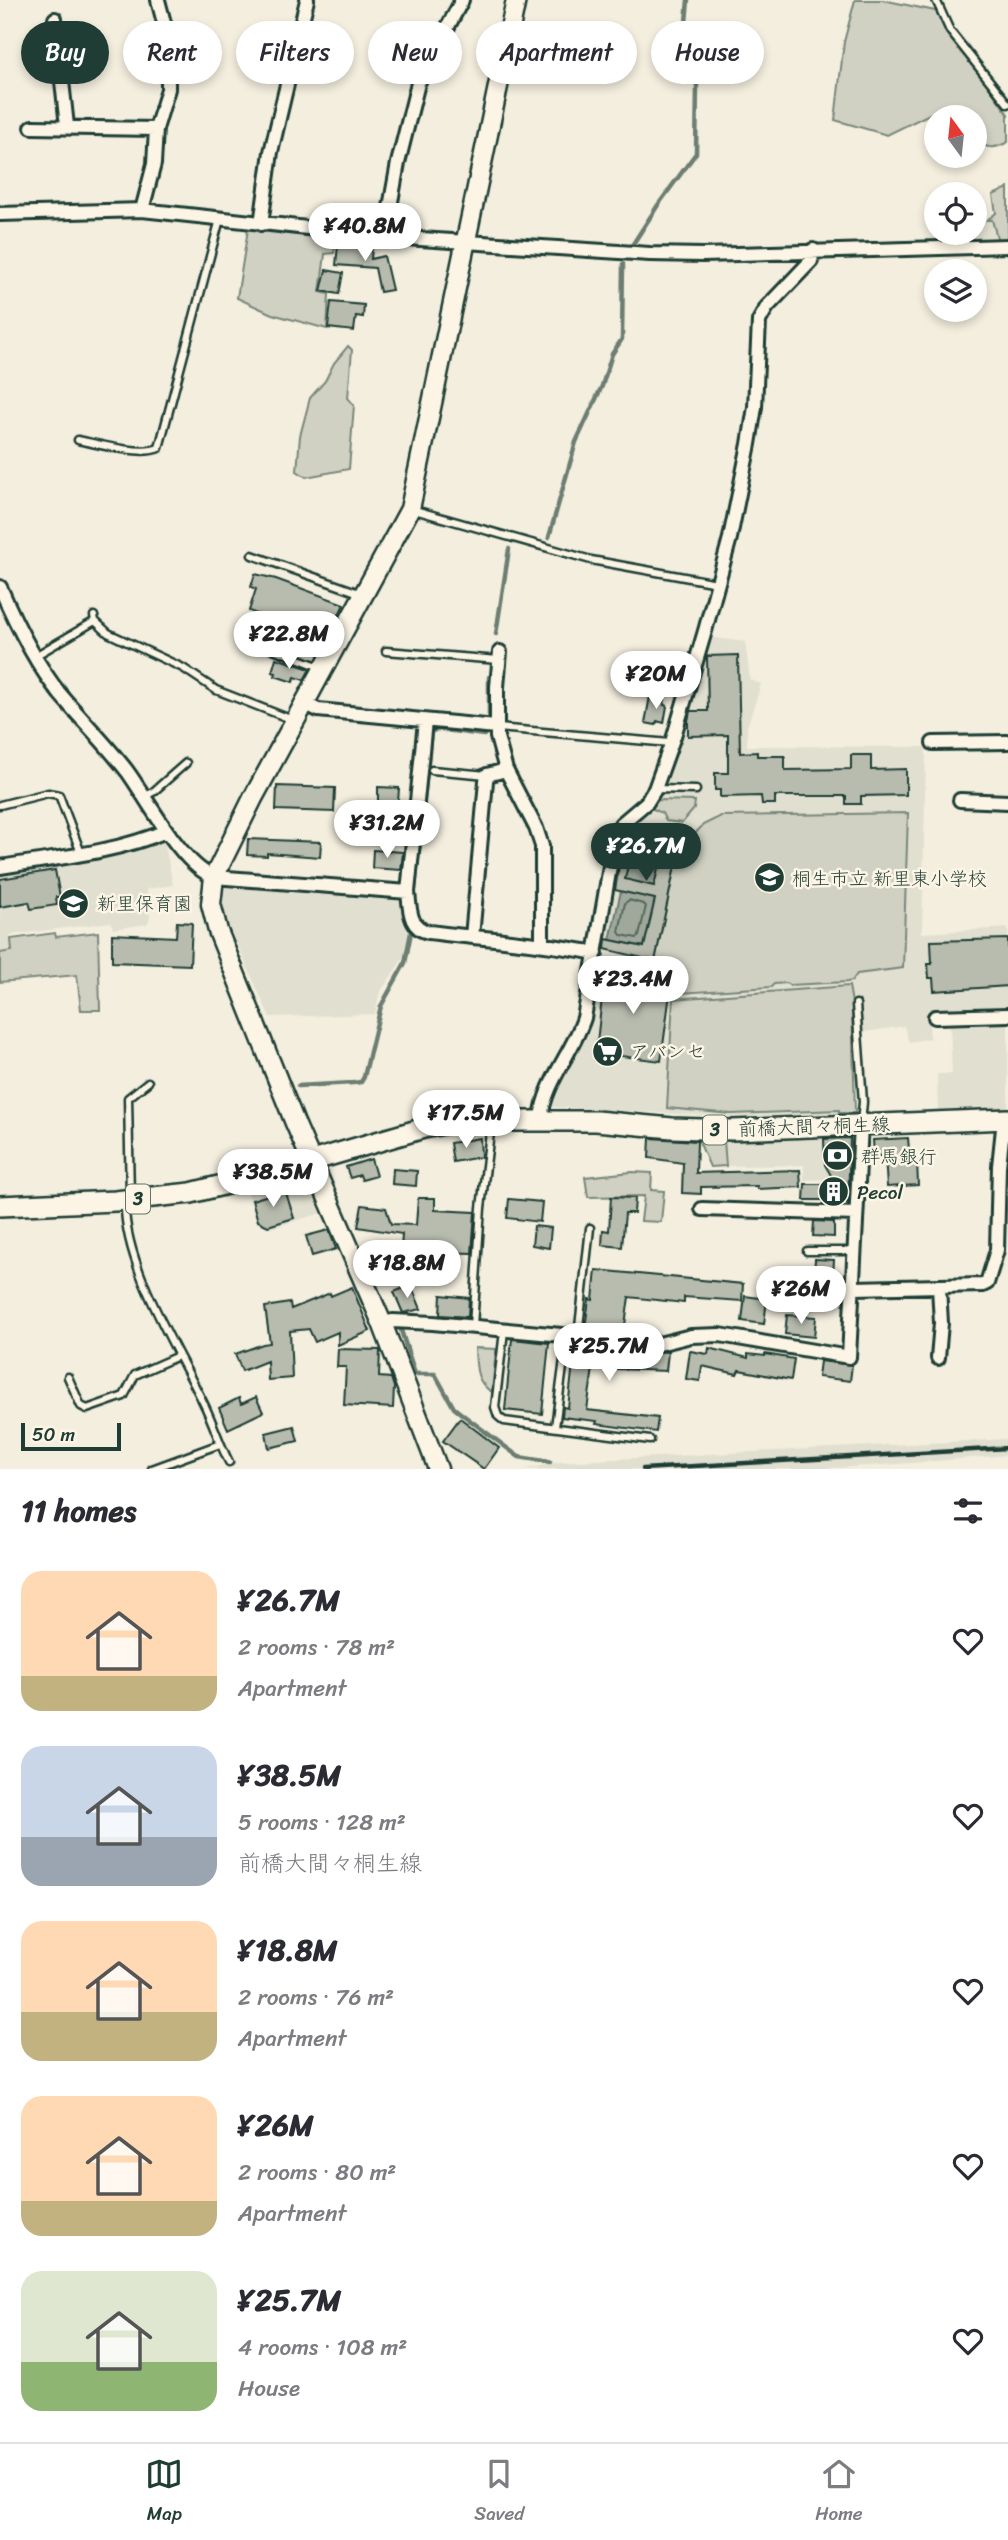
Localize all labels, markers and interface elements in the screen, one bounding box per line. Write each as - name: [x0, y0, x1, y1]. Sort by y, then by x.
- chip: Buy: [21, 21, 109, 84]
- chip: Rent: [123, 21, 222, 84]
- chip: Filters: [236, 21, 354, 84]
- chip: New: [368, 21, 462, 84]
- chip: Apartment: [476, 21, 637, 84]
- chip: House: [651, 21, 764, 84]
- north arrow: [924, 105, 987, 168]
- map controls: [924, 105, 987, 322]
- button: locate: [924, 182, 987, 245]
- pin: ¥40.8M: [308, 204, 422, 263]
- text: ¥40.8M: [324, 205, 406, 246]
- button: layers: [924, 259, 987, 322]
- pin: ¥22.8M: [232, 612, 346, 671]
- text: ¥22.8M: [250, 613, 328, 654]
- pin: ¥20M: [615, 652, 697, 711]
- text: ¥20M: [626, 653, 686, 694]
- pin: ¥31.2M: [330, 800, 444, 860]
- text: ¥31.2M: [350, 802, 424, 843]
- pin: ¥26.7M: [589, 824, 703, 883]
- text: ¥26.7M: [607, 825, 685, 866]
- school or university icon: 桐生市立 新里東小学校: [752, 861, 786, 895]
- place label: 桐生市立 新里東小学校: [792, 862, 987, 895]
- school or university icon: 新里保育園: [57, 886, 91, 920]
- place label: 新里保育園: [97, 887, 192, 920]
- pin: ¥23.4M: [576, 956, 690, 1016]
- text: ¥23.4M: [594, 958, 672, 999]
- supermarket icon: アバンセ: [590, 1034, 624, 1068]
- place label: アバンセ: [630, 1035, 705, 1068]
- pin: ¥17.5M: [409, 1090, 523, 1150]
- text: ¥17.5M: [428, 1092, 504, 1133]
- street label: 前橋大間々桐生線: [737, 1107, 891, 1146]
- road number: 3: [703, 1115, 727, 1144]
- bank icon: 群馬銀行: [821, 1139, 855, 1173]
- place label: 群馬銀行: [861, 1140, 937, 1173]
- pin: ¥38.5M: [216, 1150, 330, 1209]
- text: ¥38.5M: [233, 1151, 313, 1192]
- building icon: Pecol: [817, 1175, 851, 1209]
- place label: Pecol: [857, 1176, 903, 1209]
- road number: 3: [126, 1184, 150, 1214]
- pin: ¥18.8M: [350, 1240, 464, 1300]
- text: ¥18.8M: [369, 1242, 445, 1283]
- pin: ¥26M: [760, 1266, 842, 1326]
- text: ¥26M: [772, 1268, 830, 1309]
- pin: ¥25.7M: [552, 1324, 666, 1383]
- text: ¥25.7M: [570, 1325, 648, 1366]
- text: 50 m: [32, 1418, 75, 1451]
- scale bar: [21, 1420, 121, 1452]
- text: 11 homes: [21, 1484, 136, 1538]
- icon: filters: [949, 1492, 987, 1530]
- text: ¥26.7M: [238, 1573, 340, 1627]
- icon: home: [77, 1599, 161, 1683]
- icon: heart: [949, 1622, 987, 1660]
- text: 2 rooms · 78 m²: [238, 1627, 395, 1668]
- text: Apartment: [238, 1668, 347, 1709]
- text: ¥38.5M: [238, 1748, 341, 1802]
- icon: home: [77, 1774, 161, 1858]
- icon: heart: [949, 1797, 987, 1835]
- text: 5 rooms · 128 m²: [238, 1802, 406, 1843]
- text: 前橋大間々桐生線: [238, 1843, 422, 1884]
- text: ¥18.8M: [238, 1923, 337, 1977]
- icon: home: [77, 1949, 161, 2033]
- icon: heart: [949, 1972, 987, 2010]
- text: 2 rooms · 76 m²: [238, 1977, 394, 2018]
- text: Apartment: [238, 2018, 347, 2059]
- text: ¥26M: [238, 2098, 313, 2152]
- icon: home: [77, 2124, 161, 2208]
- icon: heart: [949, 2147, 987, 2185]
- text: 2 rooms · 80 m²: [238, 2152, 396, 2193]
- text: Apartment: [238, 2193, 347, 2234]
- text: ¥25.7M: [238, 2273, 341, 2327]
- icon: home: [77, 2299, 161, 2383]
- icon: heart: [949, 2322, 987, 2360]
- text: 4 rooms · 108 m²: [238, 2327, 407, 2368]
- text: House: [238, 2368, 300, 2409]
- tab: Map: [145, 2455, 183, 2530]
- tab: Saved: [474, 2455, 524, 2530]
- tab: Home: [815, 2455, 863, 2530]

